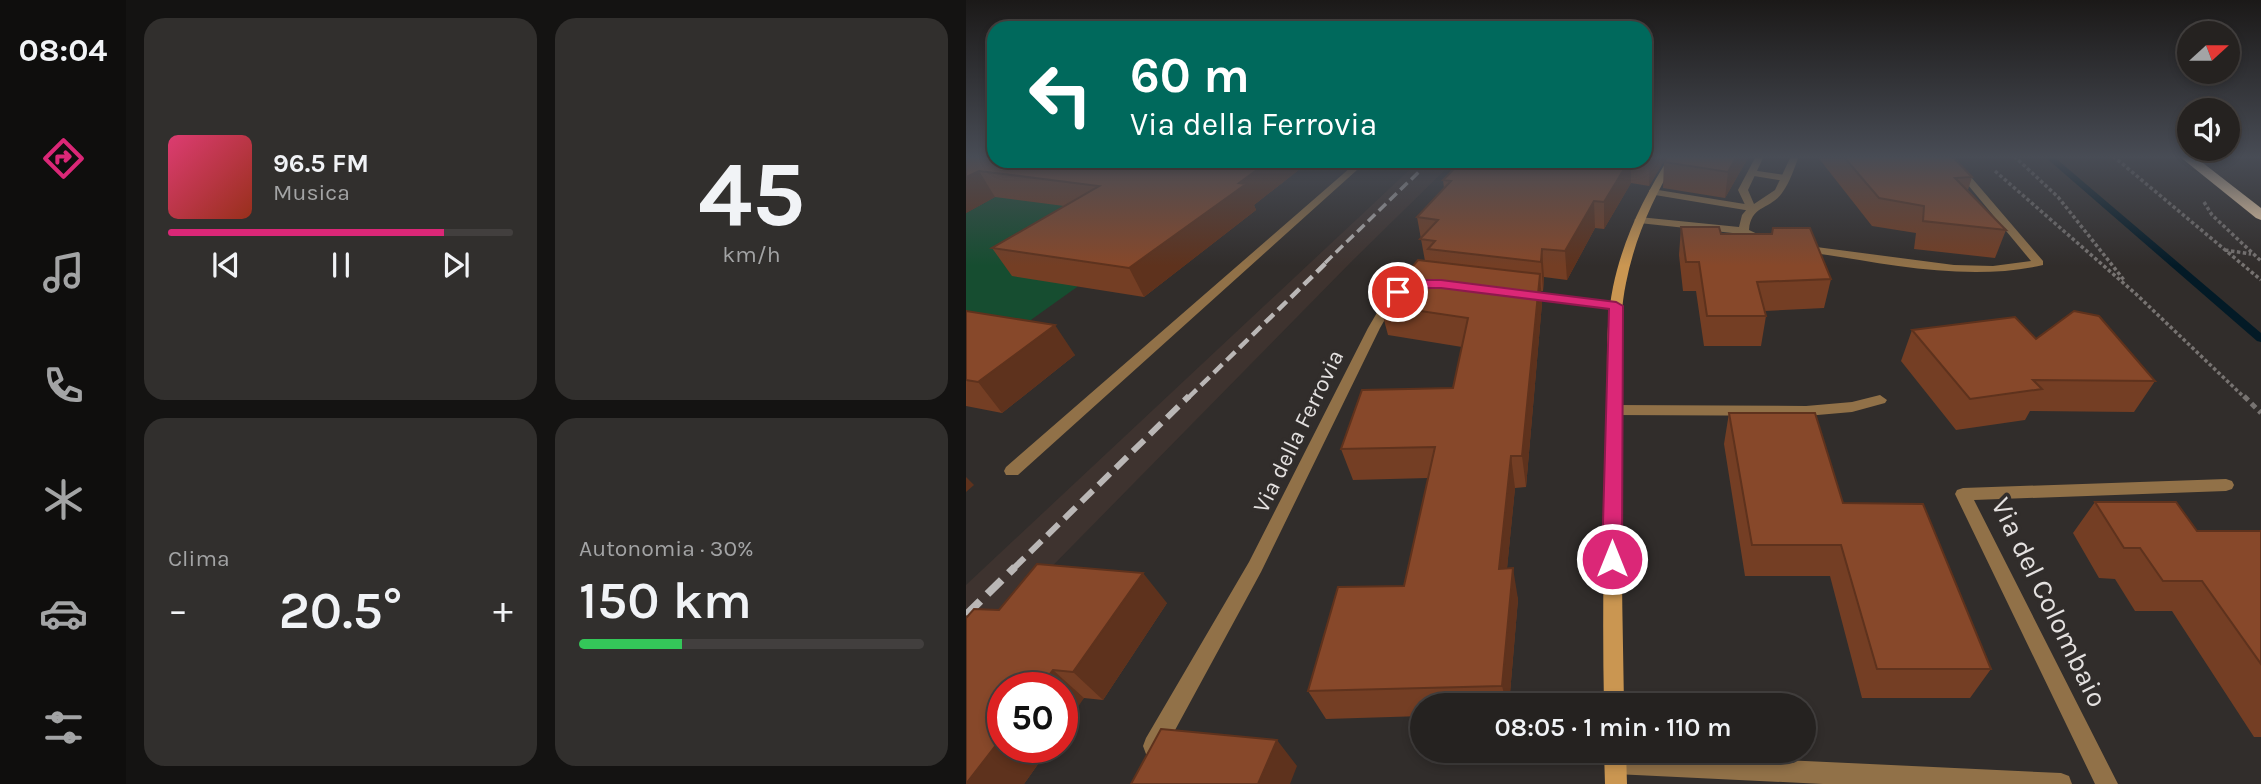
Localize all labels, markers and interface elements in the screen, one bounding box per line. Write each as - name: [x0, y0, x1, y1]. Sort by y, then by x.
- north arrow: [2177, 21, 2240, 84]
- map controls: [2177, 21, 2240, 161]
- text: 08:04: [19, 32, 107, 69]
- text: 60 m: [1130, 47, 1250, 104]
- icon: left: [1015, 49, 1106, 140]
- button: sound: [2177, 98, 2240, 161]
- text: Via della Ferrovia: [1130, 106, 1377, 143]
- icon: directions: [39, 134, 88, 183]
- text: 45: [698, 142, 805, 248]
- text: 96.5 FM: [273, 148, 369, 179]
- text: Musica: [273, 179, 350, 206]
- text: km/h: [722, 241, 781, 268]
- icon: previous: [207, 246, 245, 284]
- icon: pause: [322, 246, 360, 284]
- icon: next: [437, 246, 475, 284]
- icon: music: [39, 248, 88, 297]
- pin: [1368, 262, 1428, 322]
- icon: arrive: [1379, 273, 1417, 311]
- street label: Via della Ferrovia: [1247, 345, 1350, 517]
- icon: phone: [39, 361, 88, 410]
- icon: climate: [39, 475, 88, 524]
- street label: Via del Colombaio: [1985, 492, 2115, 712]
- position arrow: [1575, 522, 1649, 596]
- text: Autonomia · 30%: [579, 535, 754, 562]
- text: Clima: [168, 545, 230, 572]
- text: 150 km: [579, 570, 752, 631]
- text: 20.5°: [279, 580, 402, 641]
- text: −: [168, 588, 188, 633]
- text: +: [493, 588, 513, 633]
- icon: car: [39, 589, 88, 638]
- speed limit sign: 50: [987, 672, 1078, 763]
- icon: filters: [39, 703, 88, 752]
- text: 08:05 · 1 min · 110 m: [1494, 712, 1732, 743]

